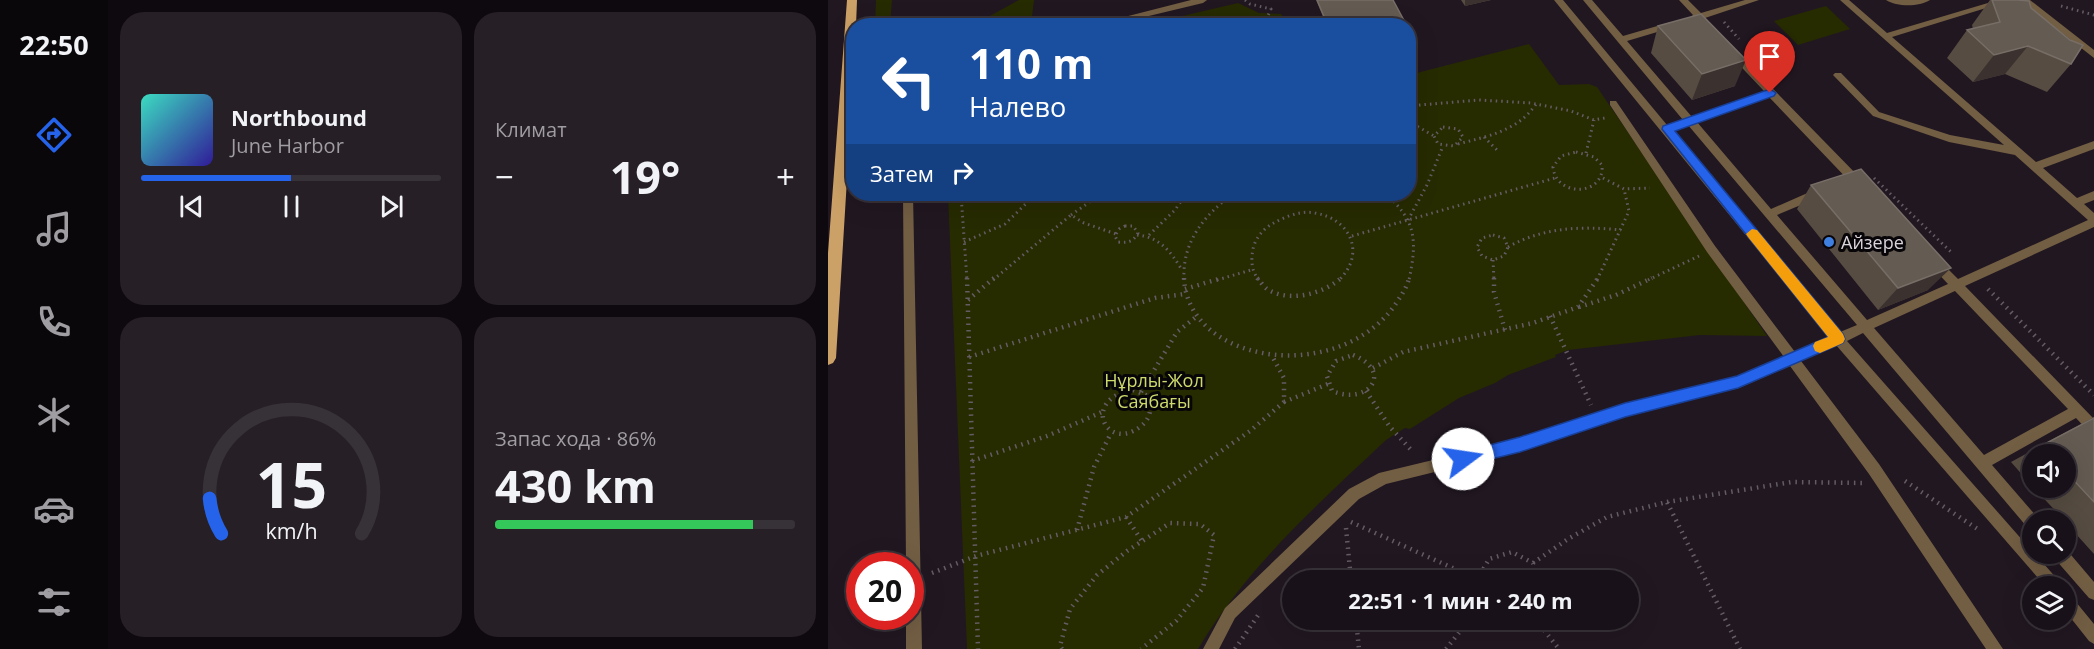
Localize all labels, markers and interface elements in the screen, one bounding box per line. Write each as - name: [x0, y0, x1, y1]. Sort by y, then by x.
- text: 22:50: [19, 26, 89, 63]
- pin: [1744, 31, 1795, 93]
- text: 110 m: [969, 34, 1093, 91]
- icon: arrive: [1753, 40, 1786, 73]
- icon: left: [870, 42, 948, 120]
- text: Налево: [969, 88, 1066, 125]
- text: Northbound: [231, 102, 367, 132]
- icon: directions: [33, 114, 75, 156]
- text: Климат: [495, 116, 567, 143]
- text: June Harbor: [231, 132, 344, 159]
- text: 19°: [610, 146, 680, 207]
- text: −: [495, 154, 514, 199]
- text: +: [776, 154, 795, 199]
- icon: right: [946, 156, 979, 189]
- text: Затем: [870, 158, 934, 188]
- icon: previous: [175, 190, 208, 223]
- icon: pause: [275, 190, 308, 223]
- icon: next: [375, 190, 408, 223]
- icon: music: [33, 208, 75, 250]
- place label: Айзере: [1841, 230, 1904, 254]
- marker: Айзере: [1822, 235, 1836, 249]
- icon: phone: [33, 301, 75, 343]
- park label: Нұрлы-Жол Саябағы: [1104, 368, 1204, 413]
- icon: climate: [33, 394, 75, 436]
- text: Запас хода · 86%: [495, 425, 656, 452]
- position arrow: [1431, 427, 1495, 491]
- text: 15: [255, 441, 327, 526]
- map controls: [2022, 444, 2076, 630]
- button: sound: [2022, 444, 2076, 498]
- text: 430 km: [495, 455, 656, 516]
- icon: car: [33, 488, 75, 530]
- button: search: [2022, 510, 2076, 564]
- text: km/h: [265, 516, 317, 545]
- speed limit sign: 20: [846, 552, 924, 630]
- button: layers: [2022, 576, 2076, 630]
- icon: filters: [33, 581, 75, 623]
- text: 22:51 · 1 мин · 240 m: [1348, 585, 1573, 615]

